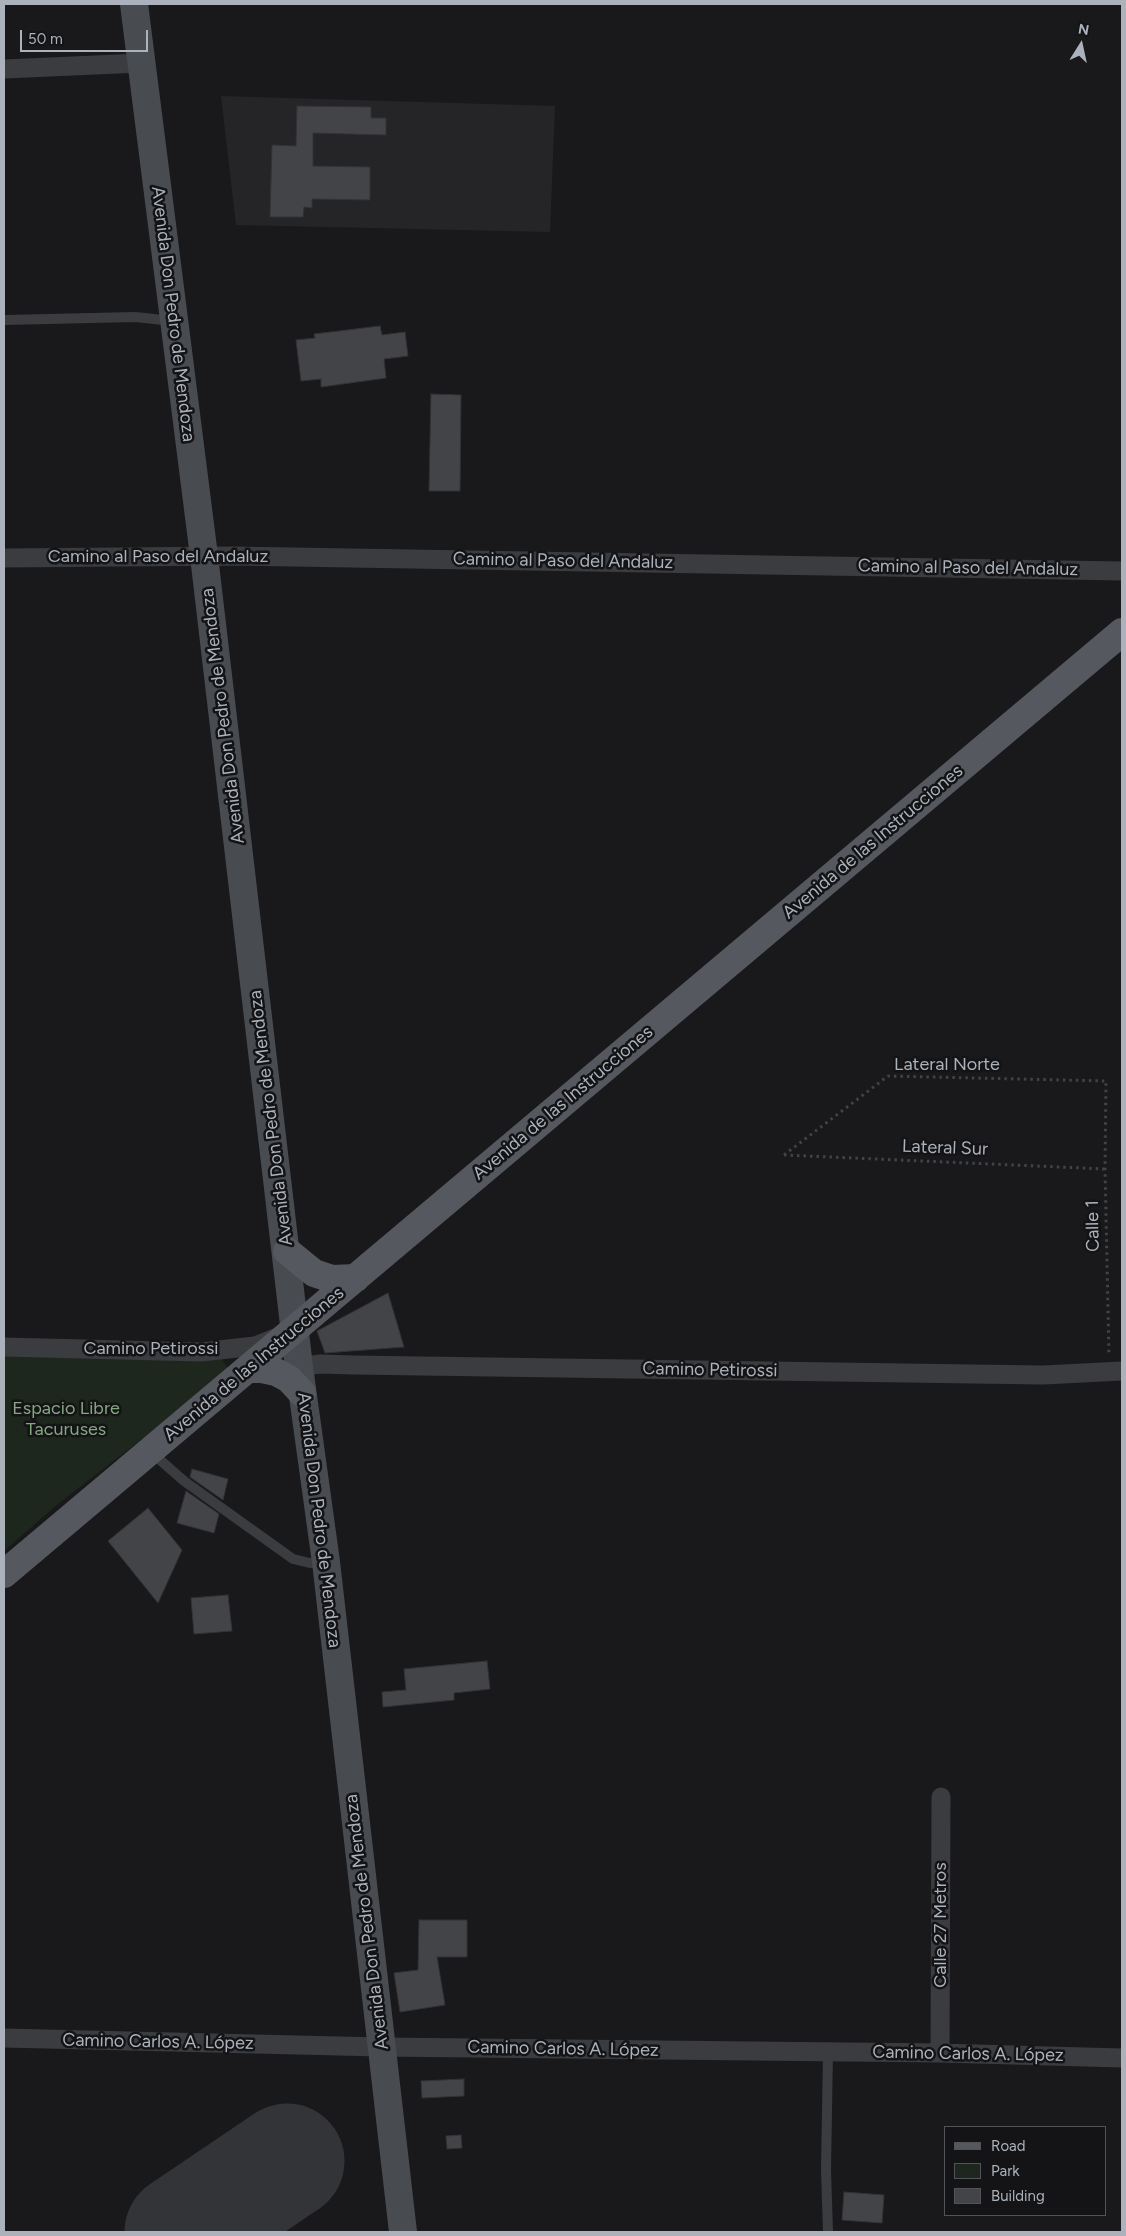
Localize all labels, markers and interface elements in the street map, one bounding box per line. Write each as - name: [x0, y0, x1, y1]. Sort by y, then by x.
- scale bar: [22, 20, 150, 52]
- north arrow: [1056, 20, 1106, 70]
- text: N: [1077, 20, 1090, 39]
- text: 50 m: [28, 30, 63, 48]
- street label: Avenida Don Pedro de Mendoza: [147, 185, 199, 443]
- street label: Camino al Paso del Andaluz: [48, 546, 268, 568]
- street label: Camino al Paso del Andaluz: [453, 548, 673, 574]
- street label: Camino al Paso del Andaluz: [858, 555, 1078, 581]
- street label: Avenida Don Pedro de Mendoza: [197, 587, 249, 845]
- street label: Avenida de las Instrucciones: [778, 760, 968, 924]
- street label: Avenida Don Pedro de Mendoza: [245, 989, 297, 1247]
- street label: Avenida de las Instrucciones: [468, 1021, 658, 1185]
- street label: Lateral Norte: [894, 1054, 1000, 1076]
- street label: Lateral Sur: [902, 1136, 988, 1160]
- street label: Calle 1: [1082, 1200, 1104, 1252]
- street label: Avenida de las Instrucciones: [159, 1282, 349, 1446]
- street label: Camino Petirossi: [83, 1338, 219, 1360]
- street label: Camino Petirossi: [642, 1358, 778, 1382]
- street label: Avenida Don Pedro de Mendoza: [293, 1391, 345, 1649]
- park label: Espacio Libre Tacuruses: [12, 1398, 120, 1440]
- street label: Avenida Don Pedro de Mendoza: [341, 1793, 393, 2051]
- street label: Calle 27 Metros: [930, 1862, 952, 1988]
- street label: Camino Carlos A. López: [62, 2030, 254, 2054]
- street label: Camino Carlos A. López: [467, 2037, 659, 2061]
- street label: Camino Carlos A. López: [872, 2042, 1064, 2066]
- legend: [944, 2126, 1106, 2216]
- text: Road: [991, 2137, 1026, 2155]
- text: Park: [991, 2162, 1020, 2180]
- text: Building: [991, 2187, 1045, 2205]

